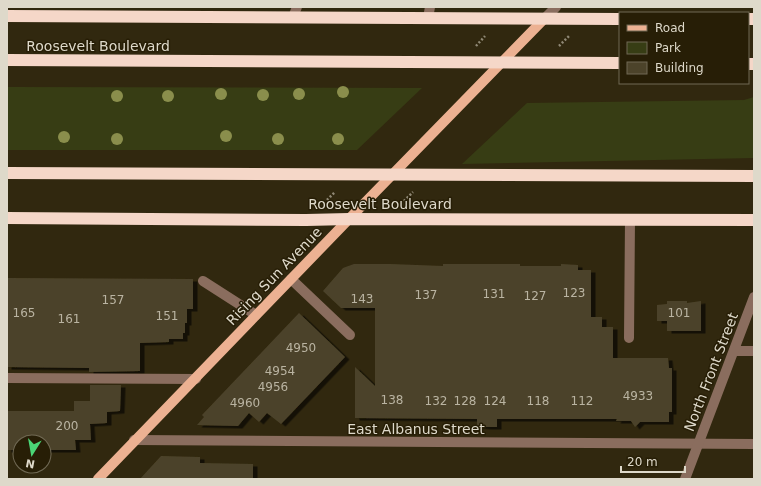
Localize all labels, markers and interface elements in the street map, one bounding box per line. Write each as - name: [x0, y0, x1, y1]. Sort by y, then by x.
- legend: [619, 12, 749, 84]
- text: Road: [655, 21, 685, 35]
- street label: Roosevelt Boulevard: [26, 38, 170, 54]
- text: Park: [655, 41, 681, 55]
- text: Building: [655, 61, 704, 75]
- street label: Roosevelt Boulevard: [308, 196, 452, 212]
- street label: Rising Sun Avenue: [223, 224, 325, 328]
- house number: 123: [563, 286, 585, 300]
- house number: 131: [483, 287, 505, 301]
- house number: 137: [415, 288, 437, 302]
- house number: 127: [524, 289, 546, 303]
- house number: 143: [351, 292, 373, 306]
- house number: 157: [102, 293, 124, 307]
- house number: 165: [13, 306, 35, 320]
- house number: 101: [668, 306, 690, 320]
- house number: 151: [156, 309, 178, 323]
- street label: North Front Street: [681, 310, 741, 434]
- house number: 161: [58, 312, 80, 326]
- house number: 4950: [286, 341, 316, 355]
- house number: 4954: [265, 364, 295, 378]
- house number: 4956: [258, 380, 288, 394]
- house number: 4933: [623, 389, 653, 403]
- house number: 138: [381, 393, 403, 407]
- house number: 132: [425, 394, 447, 408]
- house number: 128: [454, 394, 476, 408]
- house number: 124: [484, 394, 506, 408]
- house number: 118: [527, 394, 549, 408]
- house number: 112: [571, 394, 593, 408]
- house number: 4960: [230, 396, 260, 410]
- house number: 200: [56, 419, 78, 433]
- street label: East Albanus Street: [347, 421, 485, 437]
- north arrow: [12, 434, 52, 474]
- scale bar: [621, 448, 685, 474]
- text: 20 m: [627, 455, 658, 469]
- text: N: [24, 456, 36, 471]

